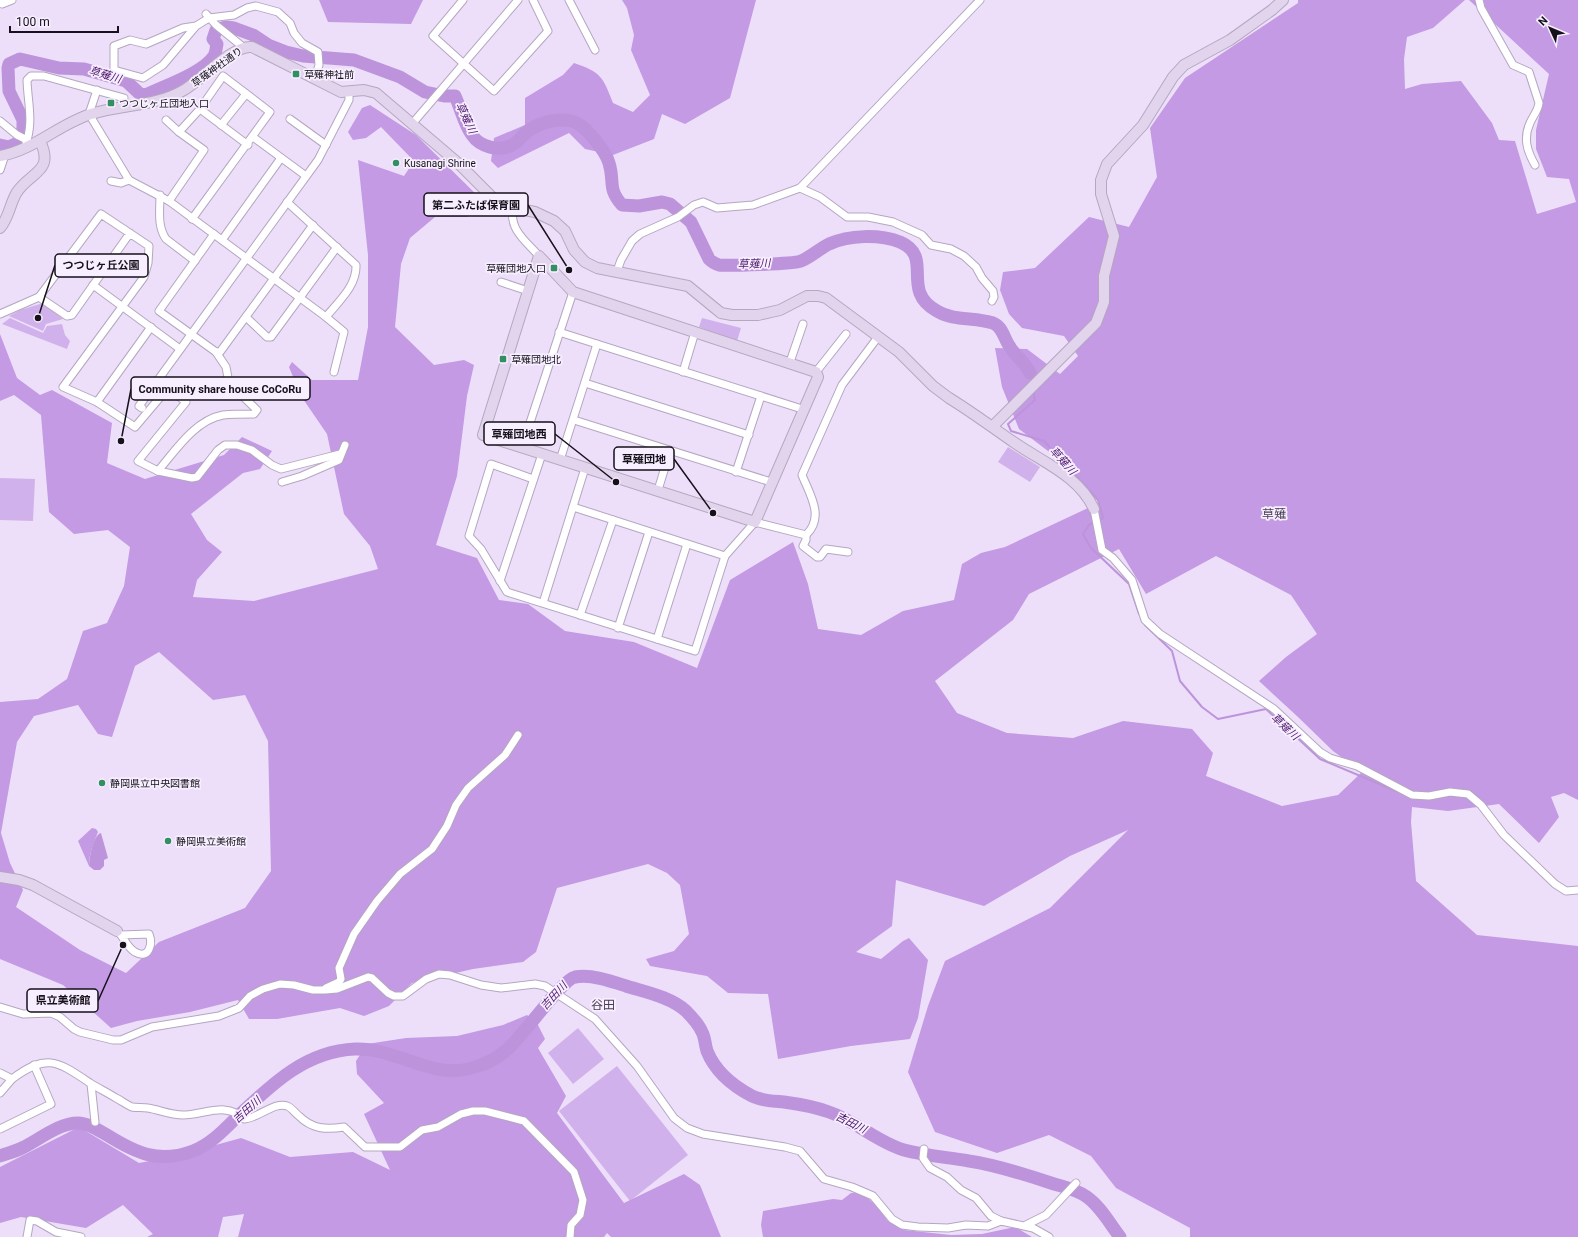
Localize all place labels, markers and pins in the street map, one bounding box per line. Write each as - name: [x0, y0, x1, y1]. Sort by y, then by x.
- marker: 草薙神社前: [291, 69, 301, 79]
- place label: 草薙神社前: [304, 69, 354, 80]
- marker: つつじヶ丘団地入口: [106, 98, 116, 108]
- place label: つつじヶ丘団地入口: [119, 98, 209, 109]
- marker: Kusanagi Shrine: [391, 158, 401, 168]
- place label: Kusanagi Shrine: [404, 158, 476, 169]
- callout: 第二ふたば保育園: [424, 193, 528, 216]
- callout: つつじヶ丘公園: [55, 254, 148, 277]
- place label: 草薙団地入口: [486, 263, 546, 274]
- marker: 草薙団地入口: [549, 263, 559, 273]
- marker: 草薙団地北: [498, 354, 508, 364]
- place label: 草薙団地北: [511, 354, 561, 365]
- callout: Community share house CoCoRu: [131, 377, 310, 400]
- callout: 草薙団地西: [484, 422, 555, 445]
- callout: 草薙団地: [614, 447, 674, 470]
- marker: 静岡県立中央図書館: [97, 778, 107, 788]
- place label: 静岡県立中央図書館: [110, 778, 200, 789]
- marker: 静岡県立美術館: [163, 836, 173, 846]
- place label: 静岡県立美術館: [176, 836, 246, 847]
- callout: 県立美術館: [27, 989, 98, 1012]

